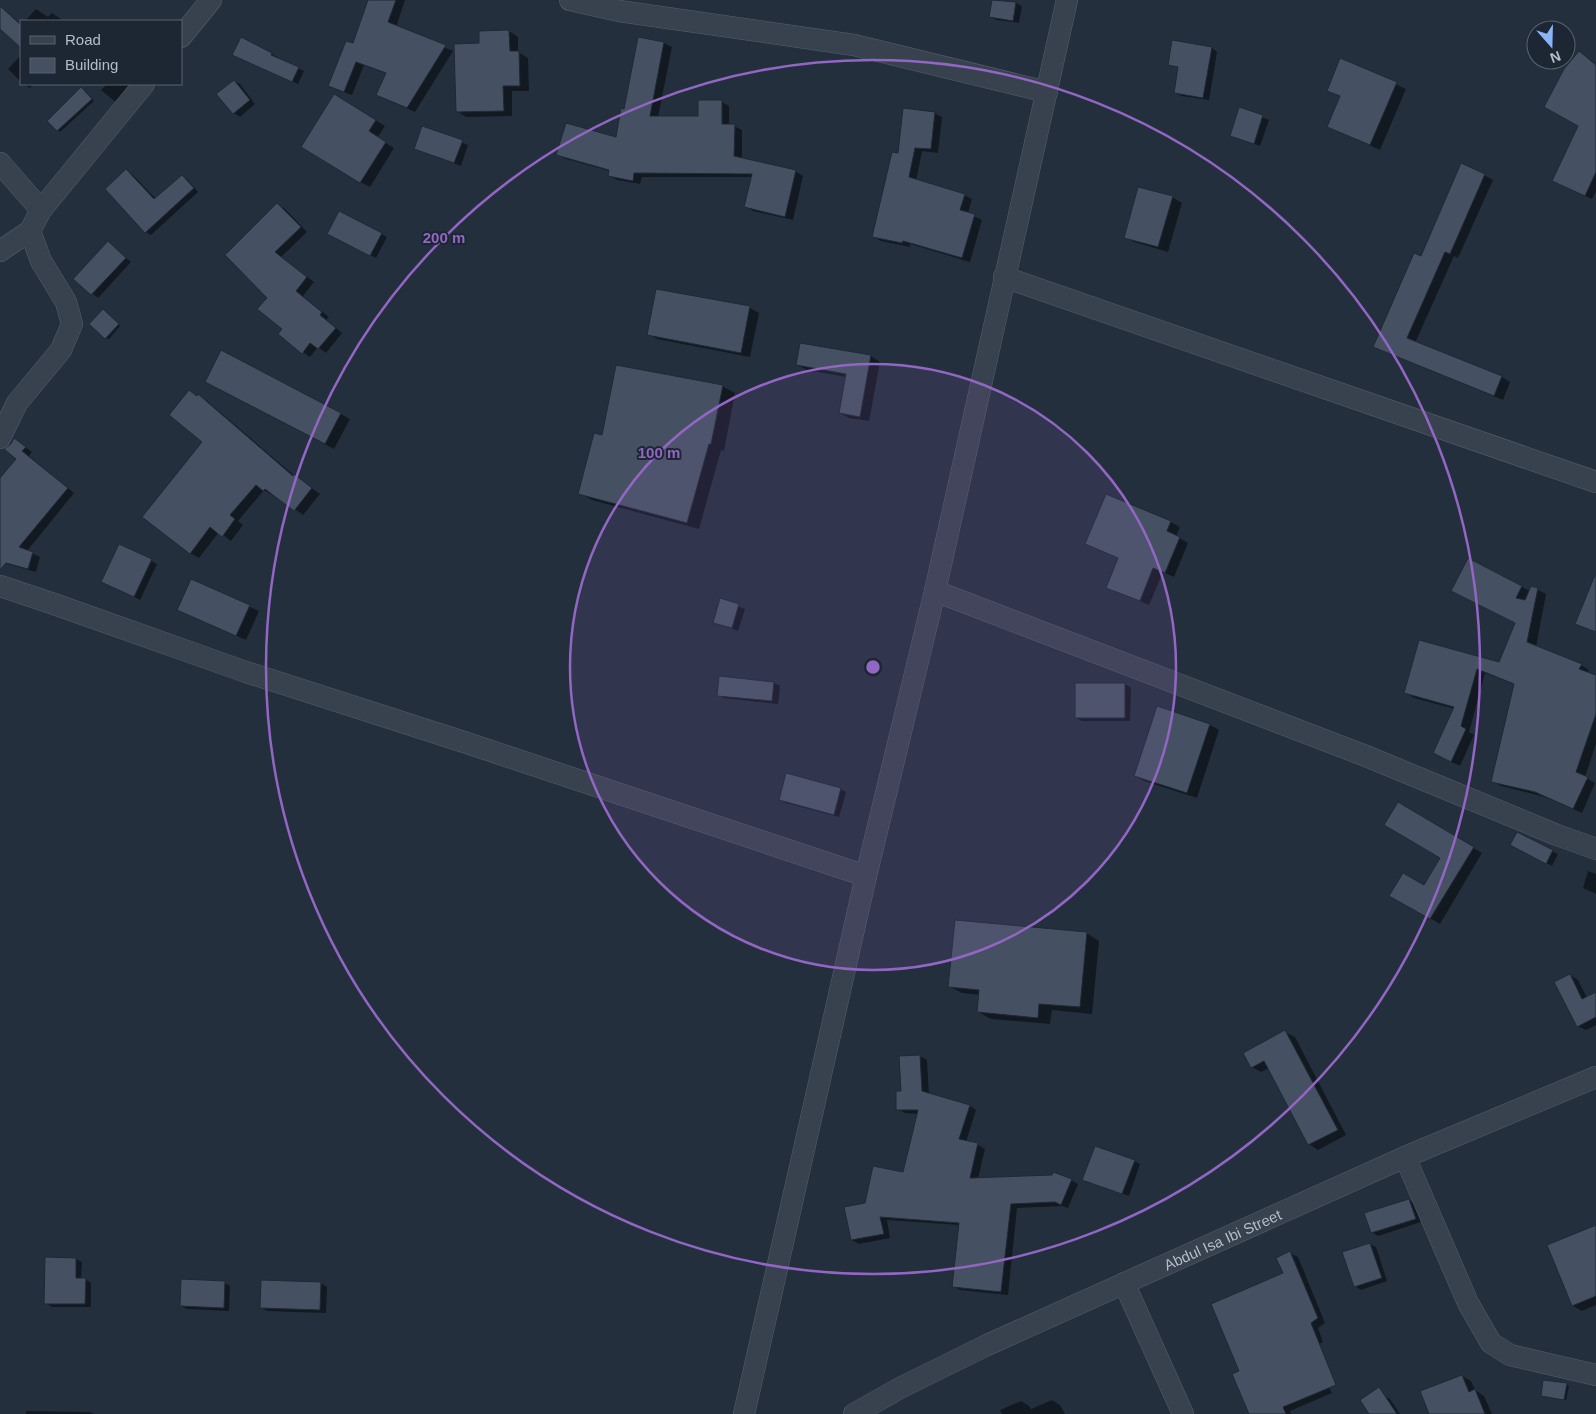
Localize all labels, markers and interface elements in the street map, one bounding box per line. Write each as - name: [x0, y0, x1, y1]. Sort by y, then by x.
- legend: [20, 20, 182, 85]
- north arrow: [1526, 20, 1576, 70]
- text: Road: [65, 31, 101, 48]
- text: N: [1548, 48, 1563, 66]
- text: Building: [65, 56, 118, 73]
- text: 200 m: [423, 229, 465, 246]
- text: 100 m: [638, 444, 680, 461]
- centre of rings: [864, 658, 882, 676]
- street label: Abdul Isa Ibi Street: [1161, 1205, 1284, 1273]

